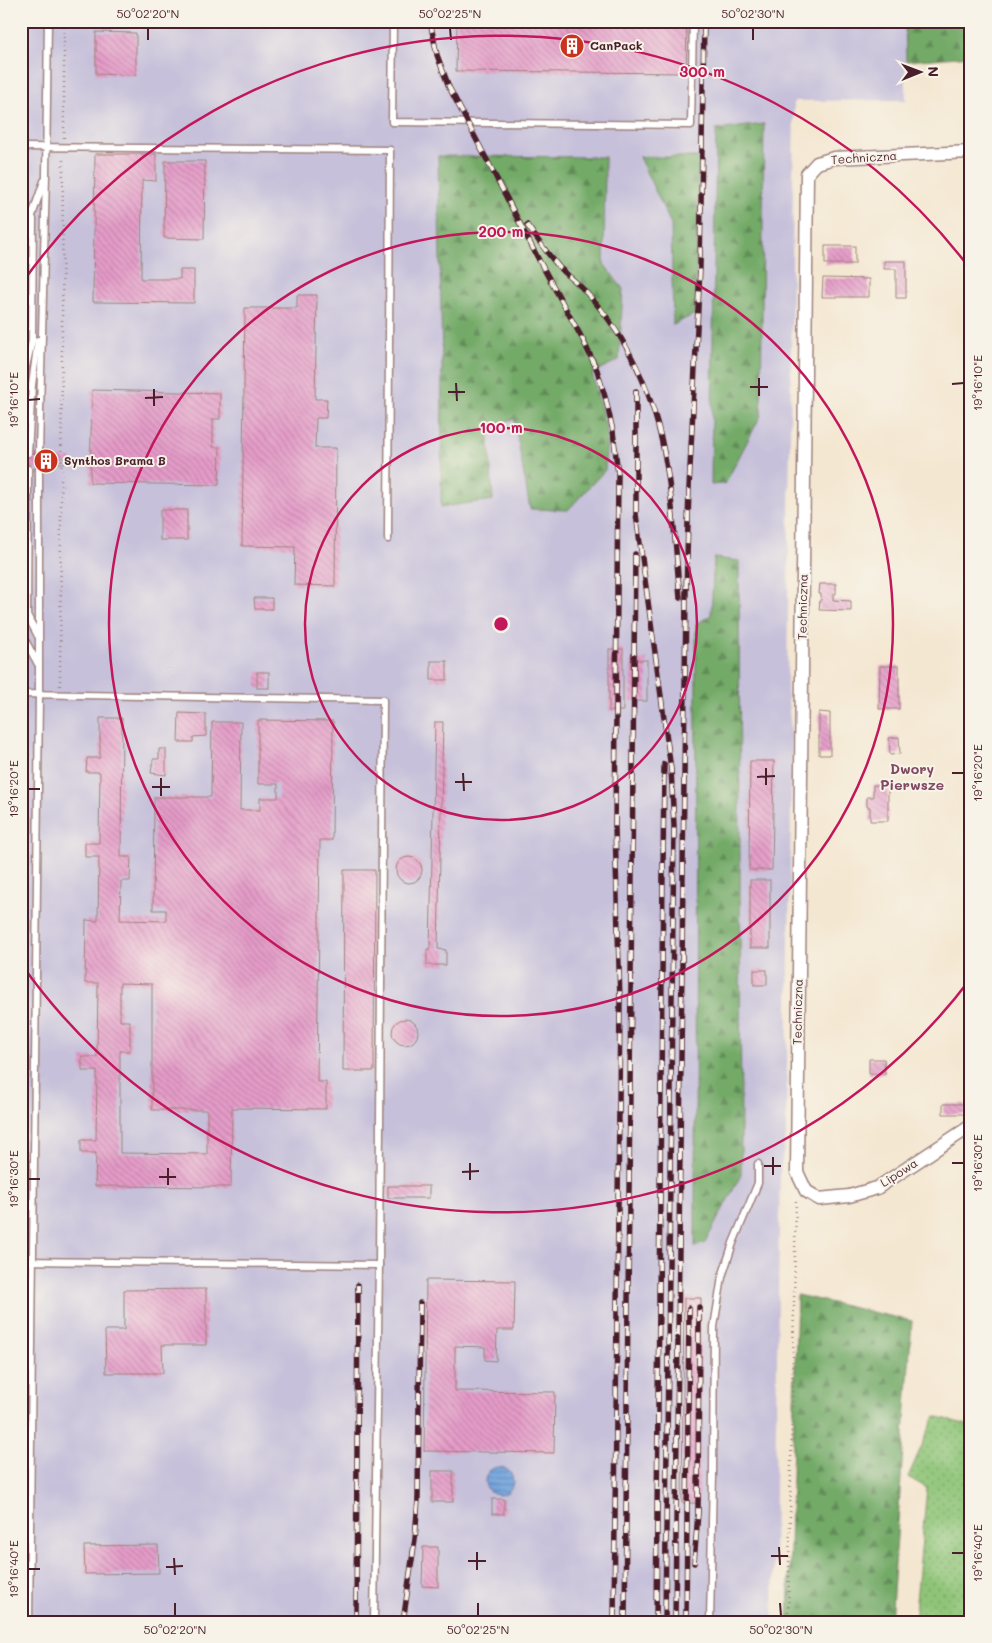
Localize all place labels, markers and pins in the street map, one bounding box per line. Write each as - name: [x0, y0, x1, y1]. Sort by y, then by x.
- building icon: CanPack: [559, 33, 585, 59]
- place label: CanPack: [590, 37, 642, 53]
- building icon: Synthos Brama B: [33, 448, 59, 474]
- place label: Synthos Brama B: [64, 452, 166, 468]
- centre of rings: [492, 615, 510, 633]

